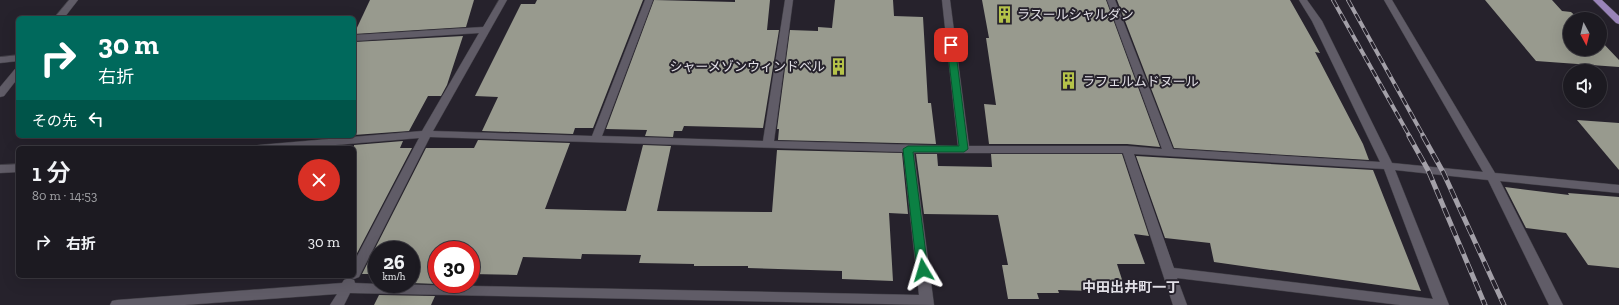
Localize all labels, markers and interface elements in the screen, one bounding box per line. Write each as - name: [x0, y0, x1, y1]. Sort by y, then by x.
- building icon: ラスールシャルダン: [994, 4, 1014, 24]
- place label: ラスールシャルダン: [1017, 7, 1134, 22]
- north arrow: [1563, 12, 1607, 56]
- map controls: [1563, 12, 1607, 108]
- text: 30 m: [98, 28, 159, 61]
- pin: [934, 28, 968, 62]
- icon: right: [32, 32, 84, 84]
- icon: arrive: [940, 34, 962, 56]
- building icon: シャーメゾンウィンドベル: [828, 56, 848, 76]
- place label: シャーメゾンウィンドベル: [670, 59, 825, 74]
- button: sound: [1563, 64, 1607, 108]
- text: 右折: [98, 66, 134, 88]
- building icon: ラフェルムドヌール: [1059, 71, 1079, 91]
- place label: ラフェルムドヌール: [1082, 74, 1199, 89]
- icon: left: [85, 108, 107, 130]
- text: その先: [32, 112, 77, 130]
- text: 1 分: [32, 158, 70, 187]
- button: close: [298, 159, 340, 201]
- text: 80 m · 14:53: [32, 188, 97, 203]
- icon: right: [32, 231, 54, 253]
- text: 30 m: [308, 233, 340, 251]
- text: 右折: [66, 235, 96, 253]
- speed limit sign: 30: [428, 241, 480, 293]
- position arrow: [902, 249, 944, 291]
- text: 26: [383, 250, 405, 274]
- text: km/h: [383, 271, 405, 283]
- district label: 中田出井町一丁: [1082, 279, 1180, 296]

